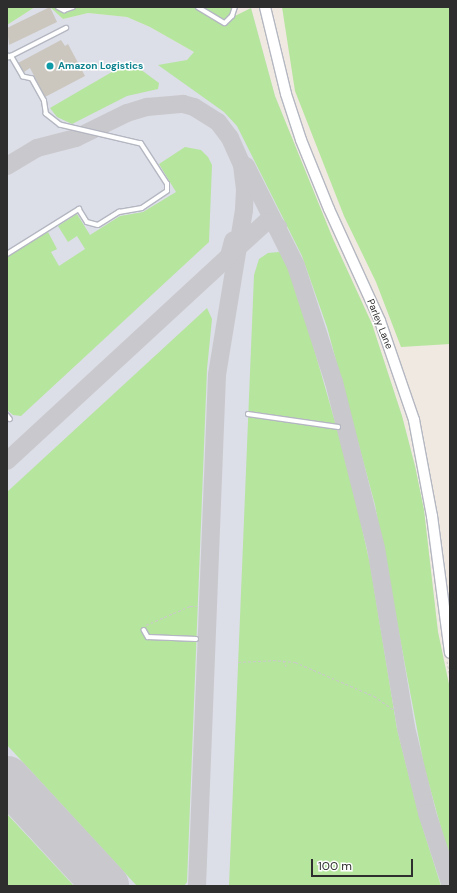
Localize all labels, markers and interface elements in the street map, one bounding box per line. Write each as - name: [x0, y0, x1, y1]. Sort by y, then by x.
- place label: Amazon Logistics: [58, 60, 143, 72]
- marker: Amazon Logistics: [45, 61, 55, 71]
- street label: Parley Lane: [365, 297, 395, 351]
- scale bar: [313, 851, 415, 877]
- text: 100 m: [318, 858, 352, 874]

